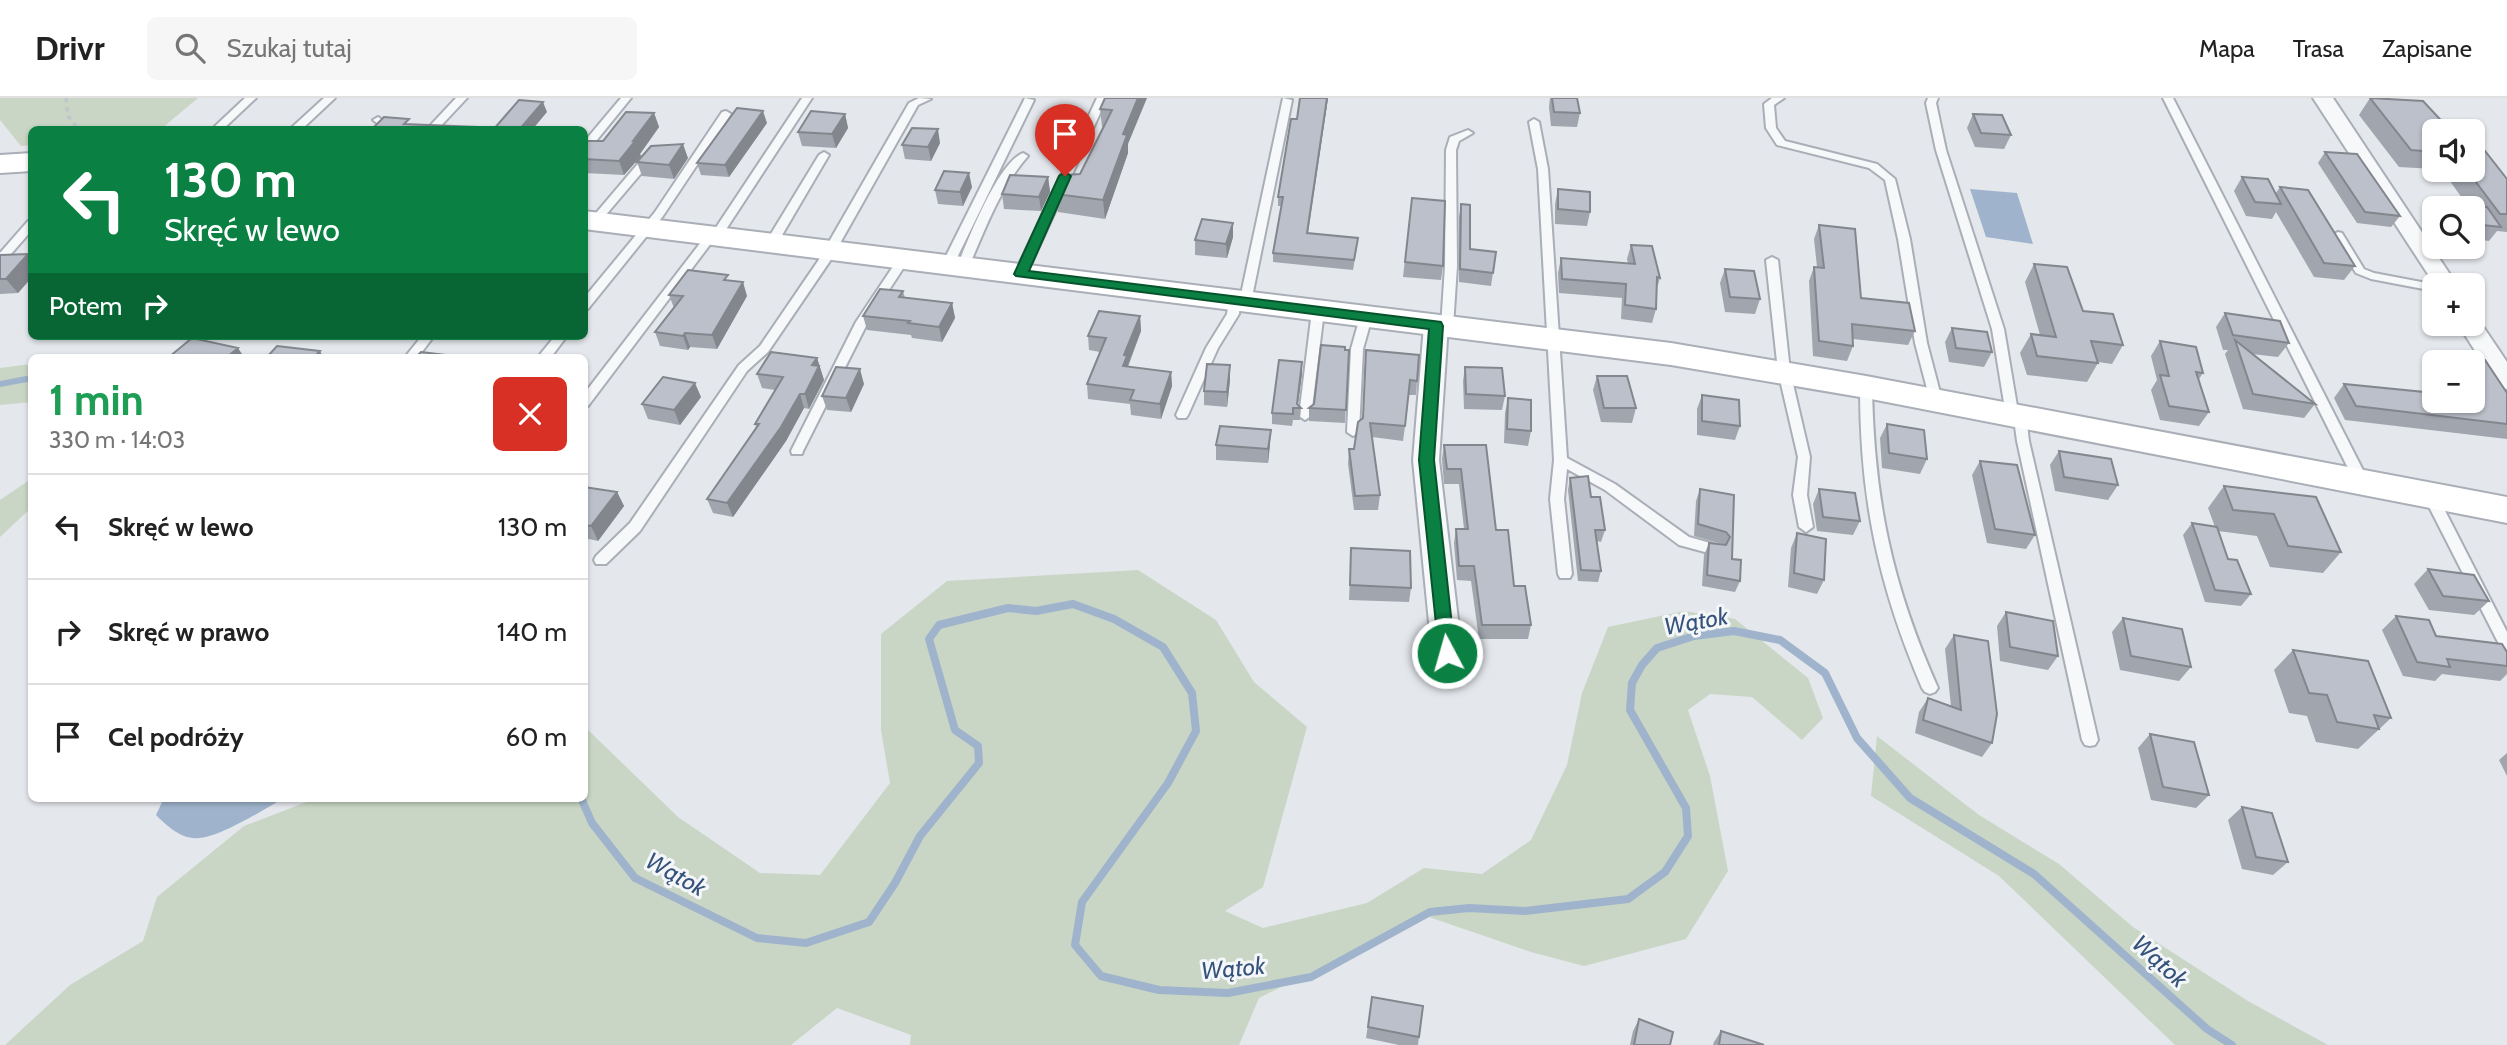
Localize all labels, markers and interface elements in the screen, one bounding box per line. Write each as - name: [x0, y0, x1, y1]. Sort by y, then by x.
- search box: [147, 17, 637, 80]
- text: Drivr: [35, 28, 105, 68]
- icon: search: [171, 29, 209, 67]
- text: Szukaj tutaj: [227, 32, 352, 64]
- text: Mapa: [2199, 34, 2255, 63]
- text: Trasa: [2293, 34, 2344, 63]
- text: Zapisane: [2382, 34, 2472, 63]
- pin: [1035, 104, 1095, 176]
- icon: arrive: [1046, 115, 1084, 153]
- map controls: [2422, 119, 2485, 413]
- button: sound: [2422, 119, 2485, 182]
- text: 130 m: [164, 150, 297, 209]
- icon: left: [49, 154, 140, 245]
- button: search: [2422, 196, 2485, 259]
- text: Skręć w lewo: [164, 210, 340, 249]
- button: +: [2422, 273, 2485, 336]
- icon: right: [136, 287, 174, 325]
- text: Potem: [49, 290, 122, 322]
- button: −: [2422, 350, 2485, 413]
- text: 1 min: [49, 374, 144, 426]
- button: close: [493, 377, 567, 451]
- text: 330 m · 14:03: [49, 426, 185, 454]
- icon: left: [49, 508, 87, 546]
- text: Skręć w lewo: [108, 511, 254, 543]
- text: 130 m: [498, 511, 567, 543]
- water label: Wątok: [1662, 601, 1731, 641]
- icon: right: [49, 613, 87, 651]
- text: Skręć w prawo: [108, 616, 269, 648]
- text: 140 m: [497, 616, 567, 648]
- position arrow: [1410, 616, 1484, 690]
- icon: arrive: [49, 718, 87, 756]
- text: Cel podróży: [108, 721, 244, 753]
- text: 60 m: [505, 721, 567, 753]
- water label: Wątok: [641, 846, 712, 903]
- water label: Wątok: [2126, 929, 2194, 994]
- water label: Wątok: [1200, 951, 1267, 985]

